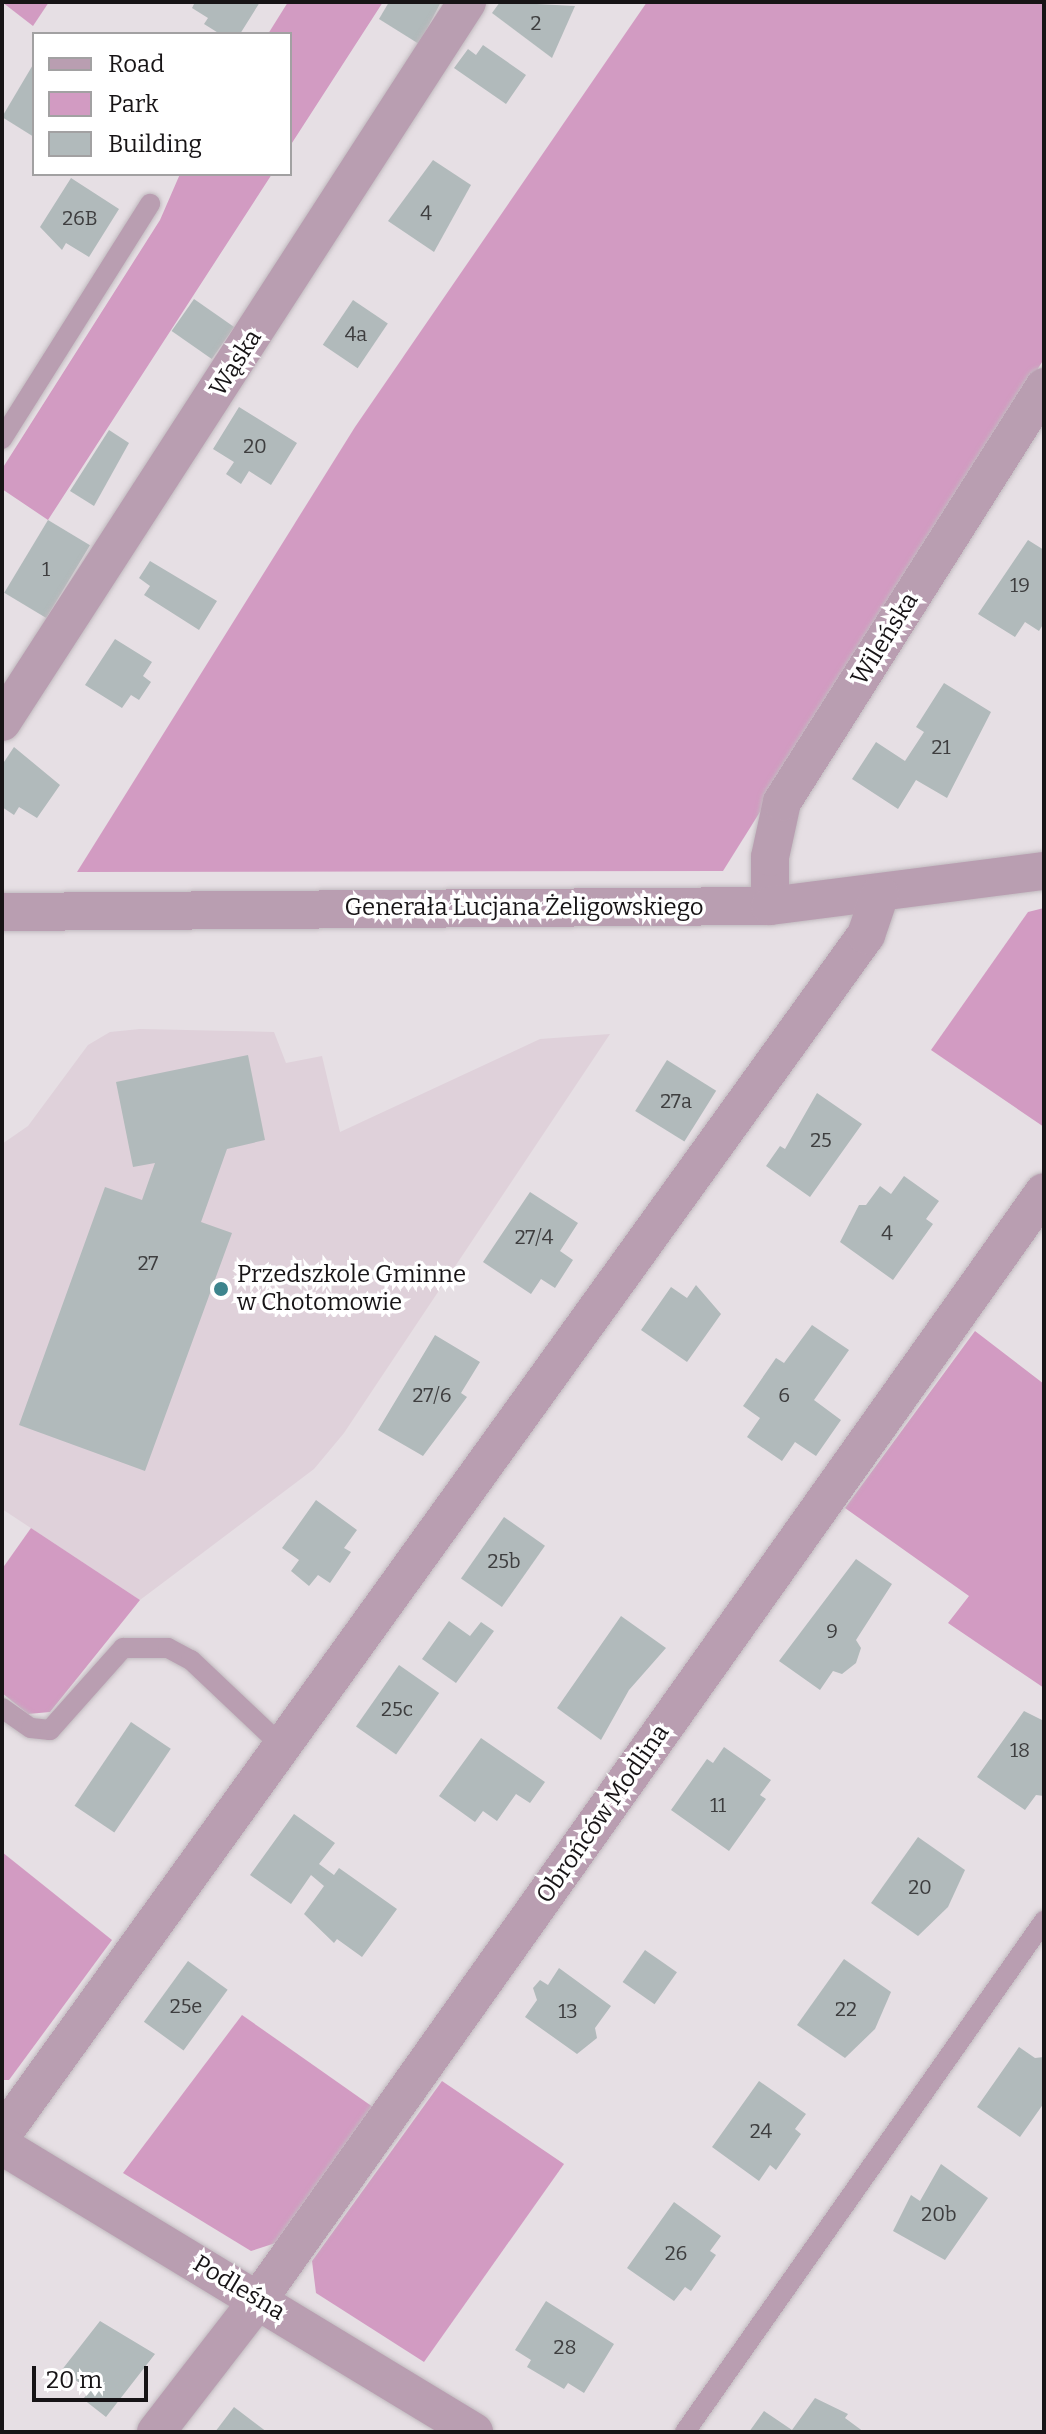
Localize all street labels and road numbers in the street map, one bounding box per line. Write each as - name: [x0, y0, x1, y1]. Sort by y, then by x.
- street label: Wąska: [204, 324, 268, 402]
- street label: Wileńska: [845, 588, 925, 690]
- street label: Generała Lucjana Żeligowskiego: [344, 894, 704, 922]
- street label: Obrońców Modlina: [531, 1719, 675, 1909]
- street label: Podleśna: [188, 2249, 290, 2327]

